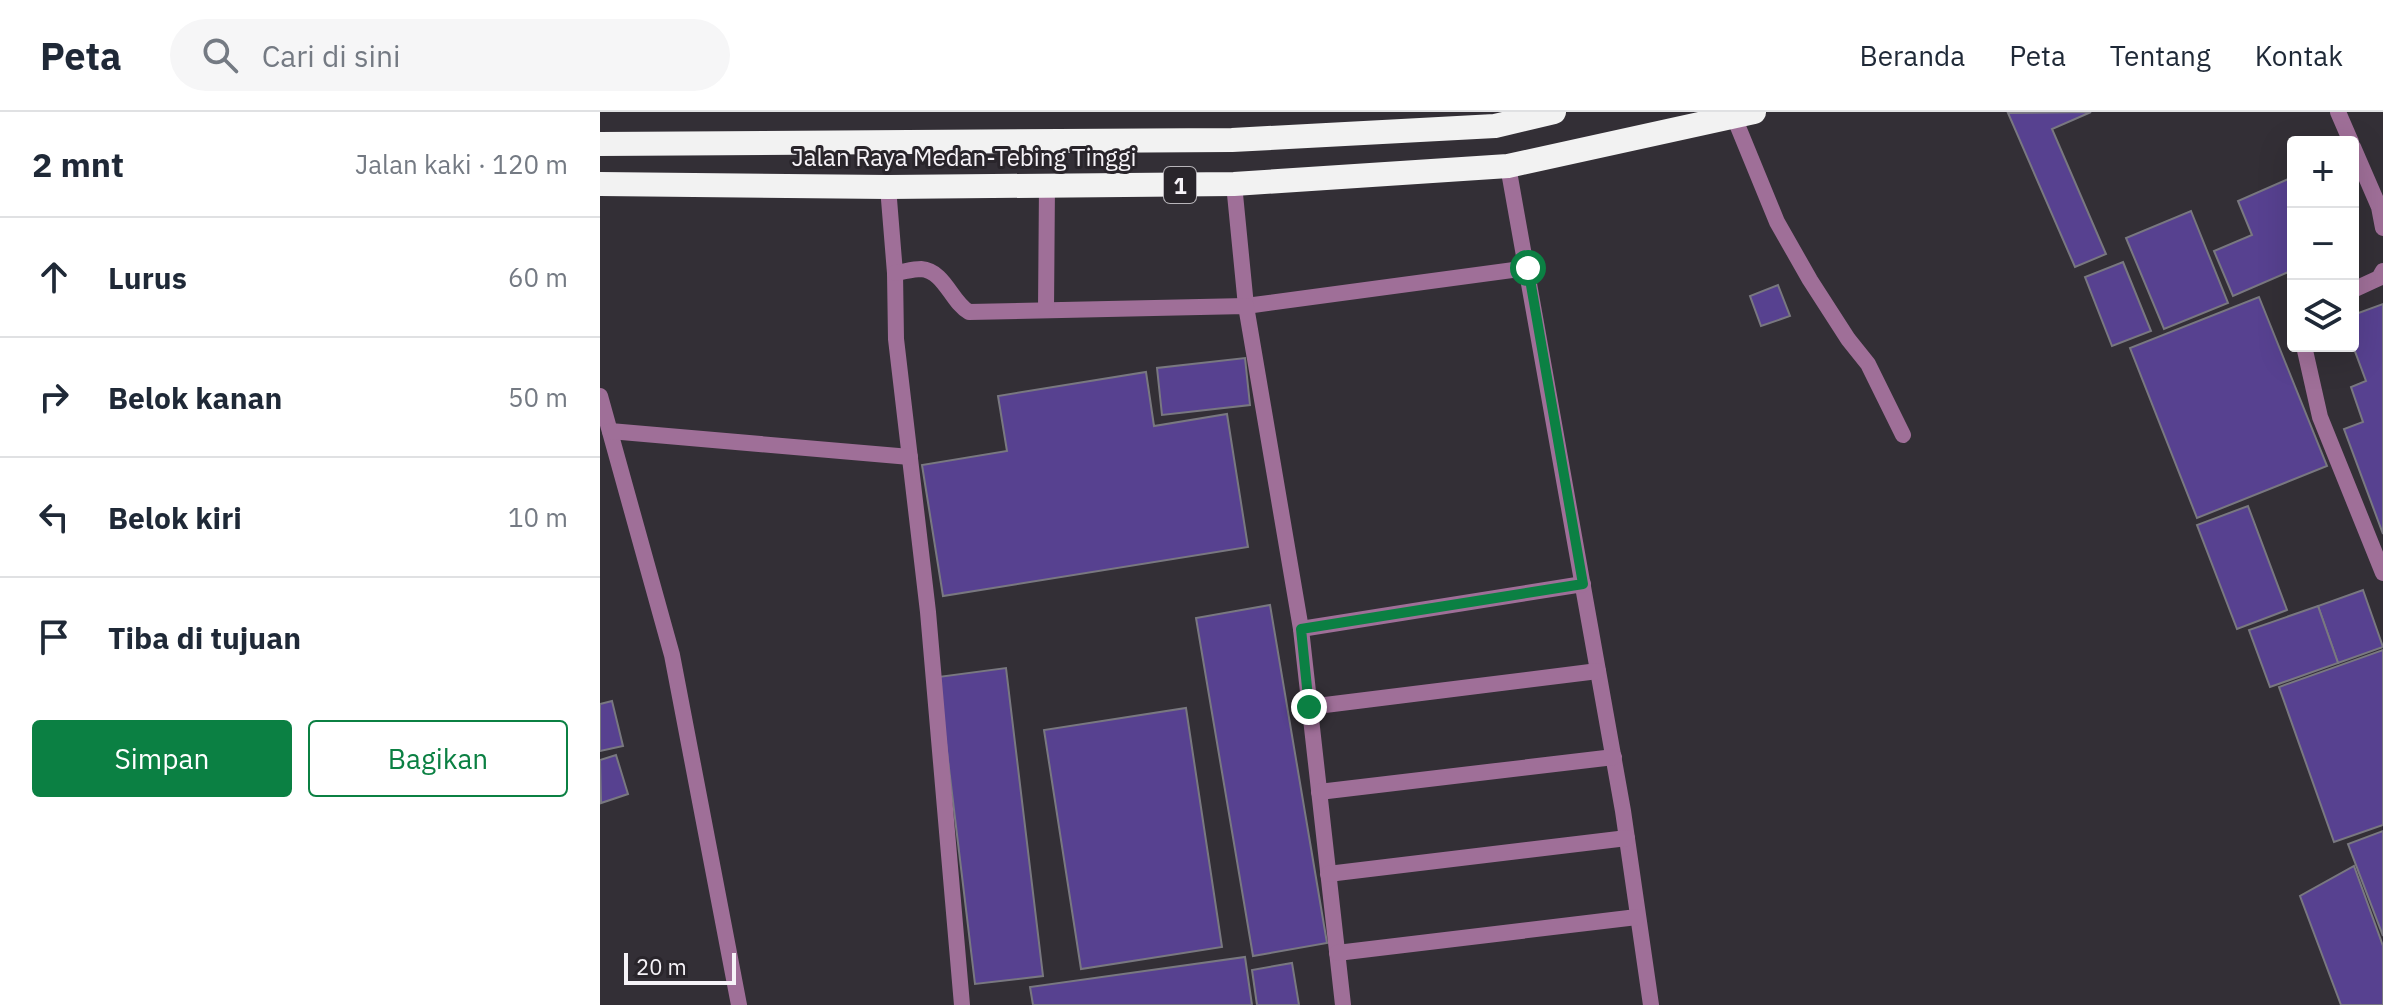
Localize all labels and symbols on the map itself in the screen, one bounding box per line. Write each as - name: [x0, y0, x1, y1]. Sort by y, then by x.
- street label: Jalan Raya Medan-Tebing Tinggi: [791, 141, 1137, 173]
- road number: 1: [1164, 167, 1196, 203]
- route start: [1510, 250, 1546, 286]
- route end: [1291, 689, 1327, 725]
- scale bar: [624, 949, 736, 985]

